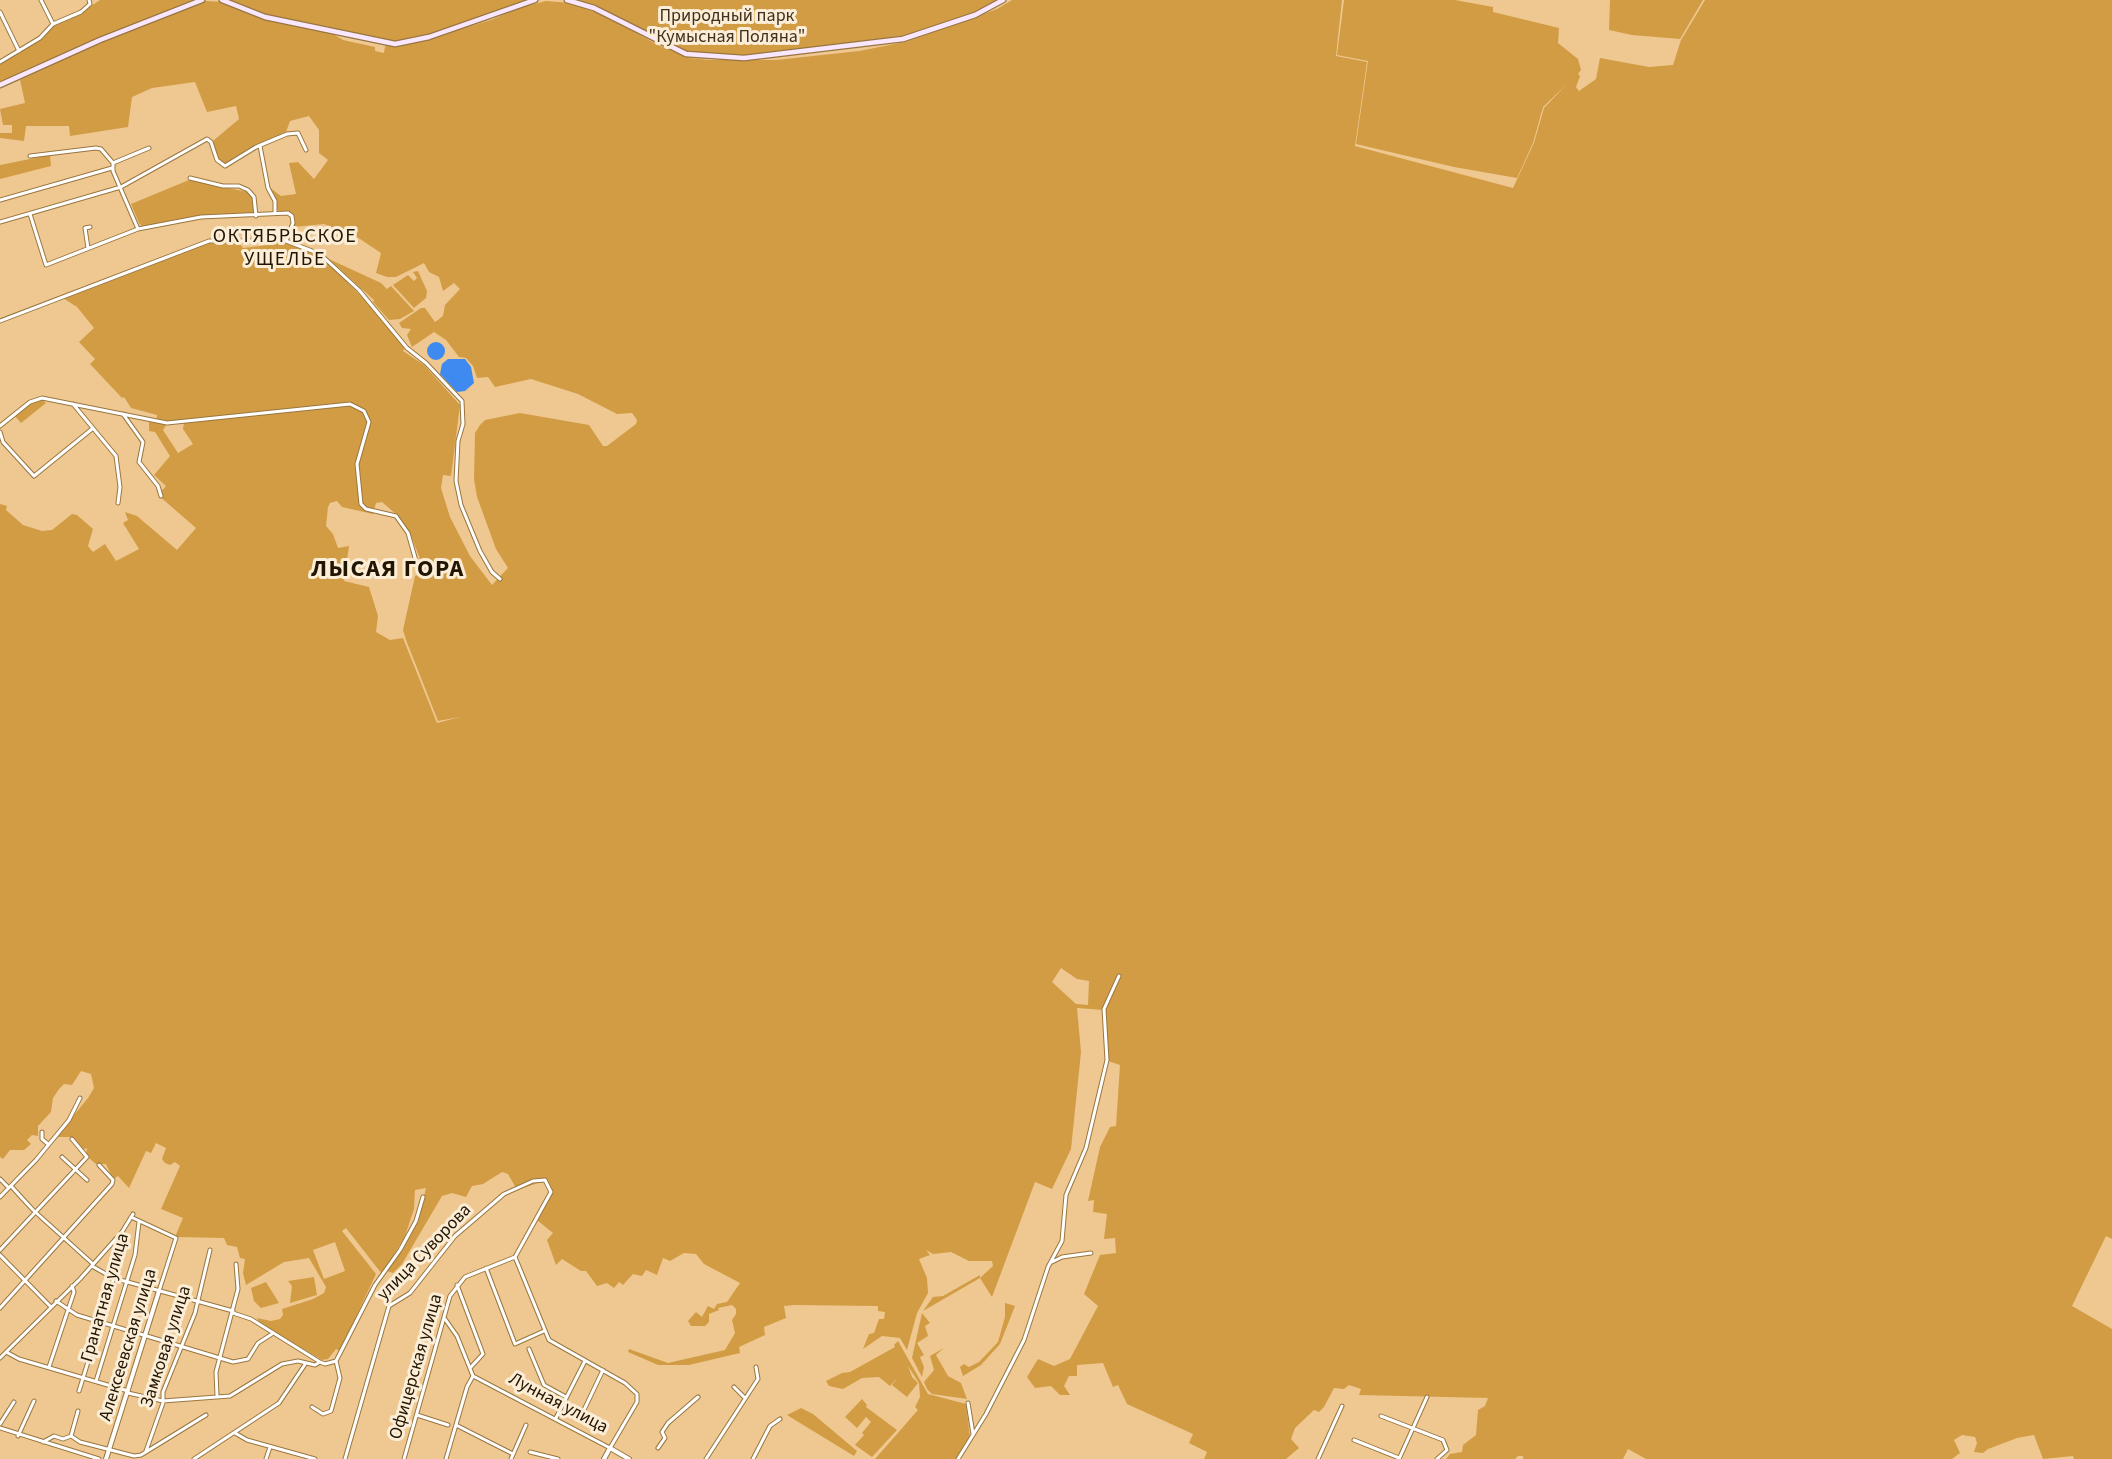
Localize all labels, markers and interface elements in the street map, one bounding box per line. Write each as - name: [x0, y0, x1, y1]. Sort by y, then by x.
- park label: Природный парк "Кумысная Поляна": [648, 6, 806, 48]
- district label: ОКТЯБРЬСКОЕ УЩЕЛЬЕ: [213, 226, 357, 273]
- district label: ЛЫСАЯ ГОРА: [311, 557, 465, 585]
- street label: улица Суворова: [373, 1200, 477, 1306]
- street label: Гранатная улица: [77, 1231, 135, 1365]
- street label: Алексеевская улица: [96, 1266, 162, 1424]
- street label: Замковая улица: [137, 1283, 197, 1411]
- street label: Офицерская улица: [386, 1292, 448, 1442]
- street label: Лунная улица: [505, 1369, 611, 1439]

